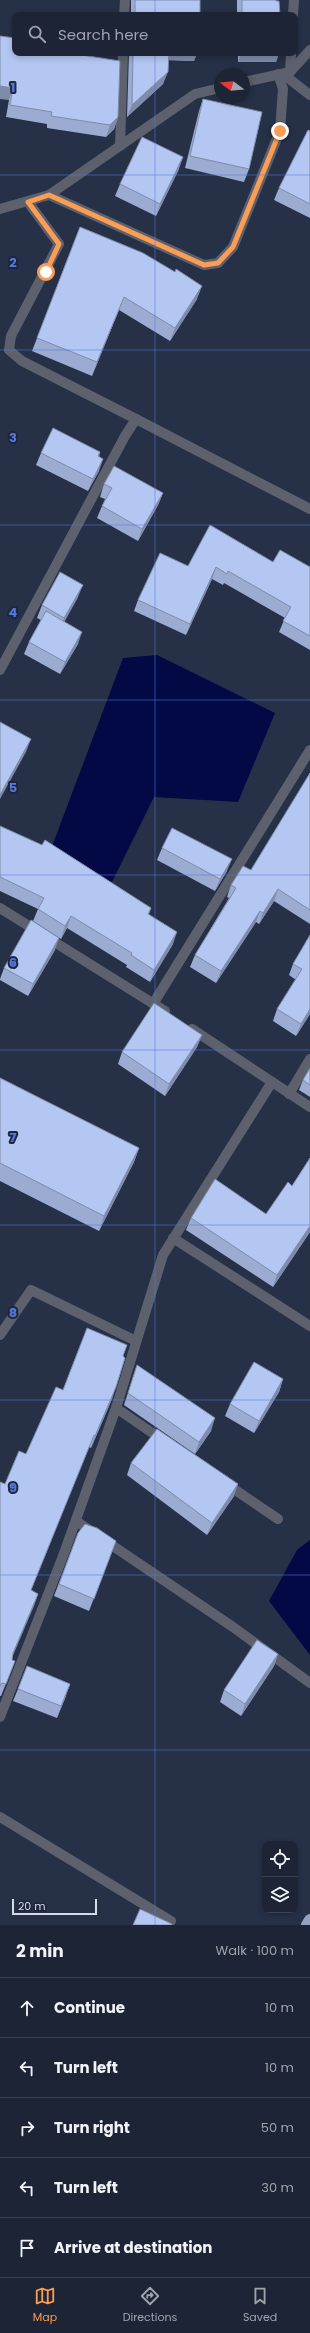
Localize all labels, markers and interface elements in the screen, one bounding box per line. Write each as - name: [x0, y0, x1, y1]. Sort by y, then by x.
- search box: [12, 12, 298, 56]
- icon: search: [26, 23, 48, 45]
- text: Search here: [58, 24, 148, 45]
- north arrow: [214, 68, 250, 104]
- text: 1: [11, 78, 15, 97]
- route end: [271, 122, 289, 140]
- text: 2: [9, 253, 17, 272]
- route start: [37, 263, 55, 281]
- text: 3: [9, 428, 17, 447]
- text: 4: [9, 603, 18, 622]
- text: 5: [9, 778, 17, 797]
- text: 6: [9, 953, 17, 972]
- text: 7: [10, 1128, 17, 1147]
- text: 8: [9, 1303, 17, 1322]
- text: 9: [9, 1478, 17, 1497]
- map controls: [262, 1841, 298, 1913]
- button: locate: [262, 1841, 298, 1877]
- button: layers: [262, 1877, 298, 1913]
- scale bar: [12, 1897, 97, 1916]
- text: 20 m: [18, 1898, 46, 1914]
- text: 2 min: [16, 1939, 64, 1963]
- text: Walk · 100 m: [216, 1941, 294, 1960]
- icon: ahead: [16, 1997, 38, 2019]
- text: Continue: [54, 1997, 125, 2018]
- text: 10 m: [265, 1998, 294, 2017]
- icon: left: [16, 2057, 38, 2079]
- text: Turn left: [54, 2057, 118, 2078]
- text: 10 m: [265, 2058, 294, 2077]
- icon: right: [16, 2117, 38, 2139]
- text: Turn right: [54, 2117, 130, 2138]
- text: 50 m: [261, 2118, 294, 2137]
- icon: left: [16, 2177, 38, 2199]
- text: Turn left: [54, 2177, 118, 2198]
- text: 30 m: [261, 2178, 294, 2197]
- icon: arrive: [16, 2237, 38, 2259]
- text: Arrive at destination: [54, 2237, 212, 2258]
- tab: Map: [33, 2285, 57, 2326]
- tab: Directions: [123, 2285, 177, 2326]
- tab: Saved: [243, 2285, 277, 2326]

